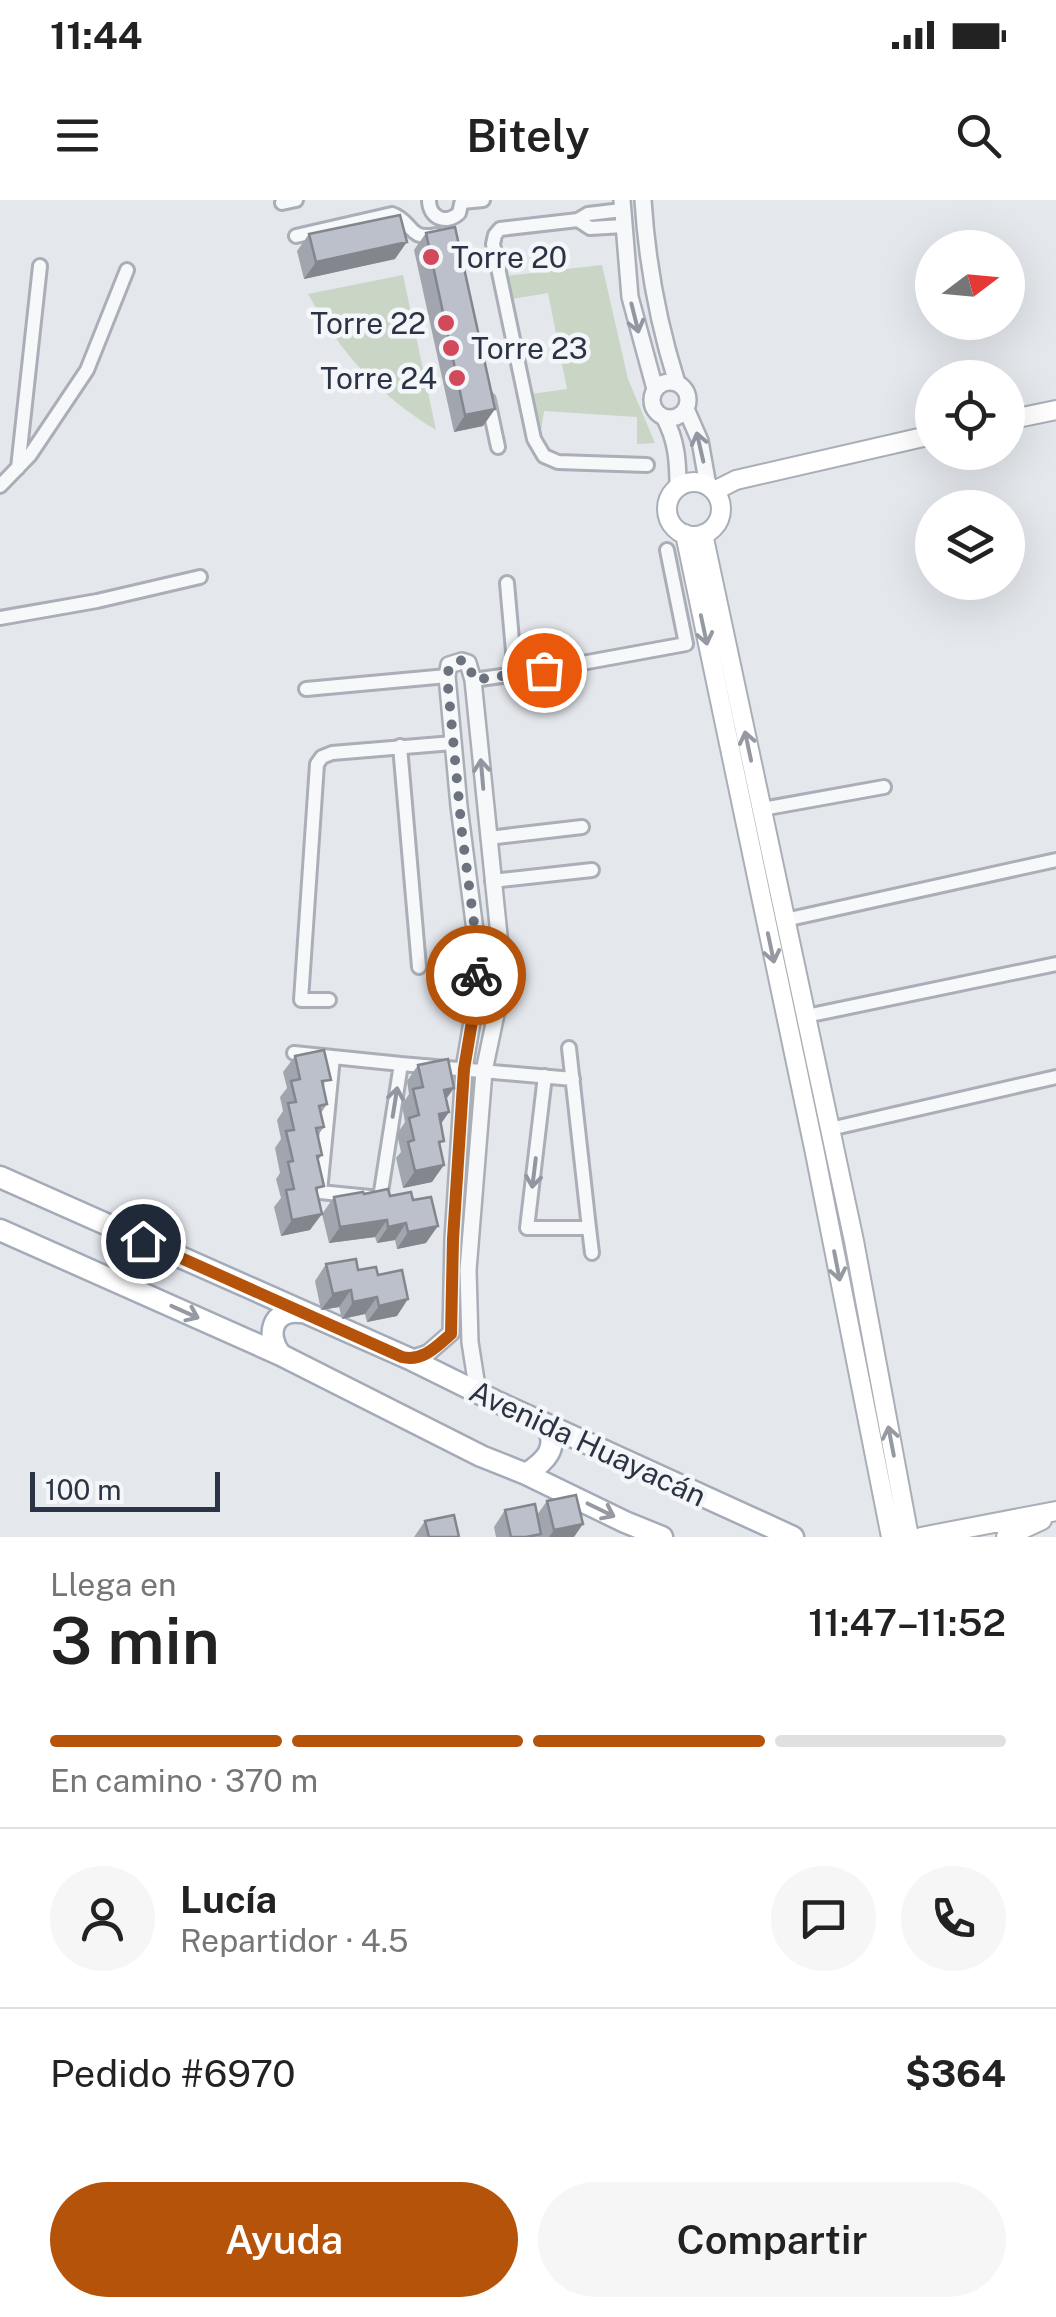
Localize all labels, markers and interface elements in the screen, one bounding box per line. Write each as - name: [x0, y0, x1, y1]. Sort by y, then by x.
- text: 11:44: [50, 13, 143, 58]
- icon: menu: [50, 108, 105, 163]
- icon: search: [951, 108, 1006, 163]
- text: Bitely: [466, 109, 590, 162]
- north arrow: [915, 230, 1025, 340]
- map controls: [915, 230, 1025, 600]
- place label: Torre 20: [451, 239, 567, 275]
- marker: Torre 20: [420, 246, 442, 268]
- one-way arrow: [627, 301, 645, 333]
- place label: Torre 22: [310, 305, 426, 341]
- marker: Torre 22: [435, 312, 457, 334]
- place label: Torre 23: [471, 330, 588, 366]
- marker: Torre 23: [440, 337, 462, 359]
- place label: Torre 24: [320, 360, 437, 396]
- button: locate: [915, 360, 1025, 470]
- marker: Torre 24: [446, 367, 468, 389]
- one-way arrow: [690, 432, 708, 464]
- button: layers: [915, 490, 1025, 600]
- one-way arrow: [696, 613, 715, 645]
- pin: [502, 628, 587, 713]
- icon: bag: [517, 643, 572, 698]
- one-way arrow: [738, 731, 757, 763]
- one-way arrow: [473, 759, 492, 791]
- courier: [426, 925, 526, 1025]
- one-way arrow: [763, 931, 782, 963]
- icon: bike: [449, 948, 504, 1003]
- one-way arrow: [386, 1086, 405, 1119]
- one-way arrow: [524, 1157, 543, 1189]
- pin: [101, 1199, 186, 1284]
- icon: home: [116, 1214, 171, 1269]
- one-way arrow: [828, 1249, 847, 1281]
- one-way arrow: [169, 1304, 199, 1323]
- street label: Avenida Huayacán: [464, 1372, 712, 1514]
- one-way arrow: [881, 1425, 900, 1458]
- scale bar: [30, 1467, 220, 1512]
- text: 100 m: [45, 1473, 122, 1506]
- one-way arrow: [586, 1502, 616, 1521]
- text: Llega en: [50, 1566, 176, 1603]
- text: 11:47–11:52: [808, 1600, 1006, 1645]
- text: 3 min: [50, 1602, 220, 1679]
- text: En camino · 370 m: [50, 1762, 318, 1799]
- button: person: [50, 1866, 155, 1971]
- button: chat: [771, 1866, 876, 1971]
- button: phone: [901, 1866, 1006, 1971]
- text: Lucía: [180, 1877, 277, 1922]
- text: Repartidor · 4.5: [180, 1922, 408, 1959]
- text: Pedido #6970: [50, 2051, 296, 2096]
- text: $364: [905, 2051, 1006, 2096]
- button: Ayuda: [50, 2182, 518, 2297]
- button: Compartir: [538, 2182, 1006, 2297]

